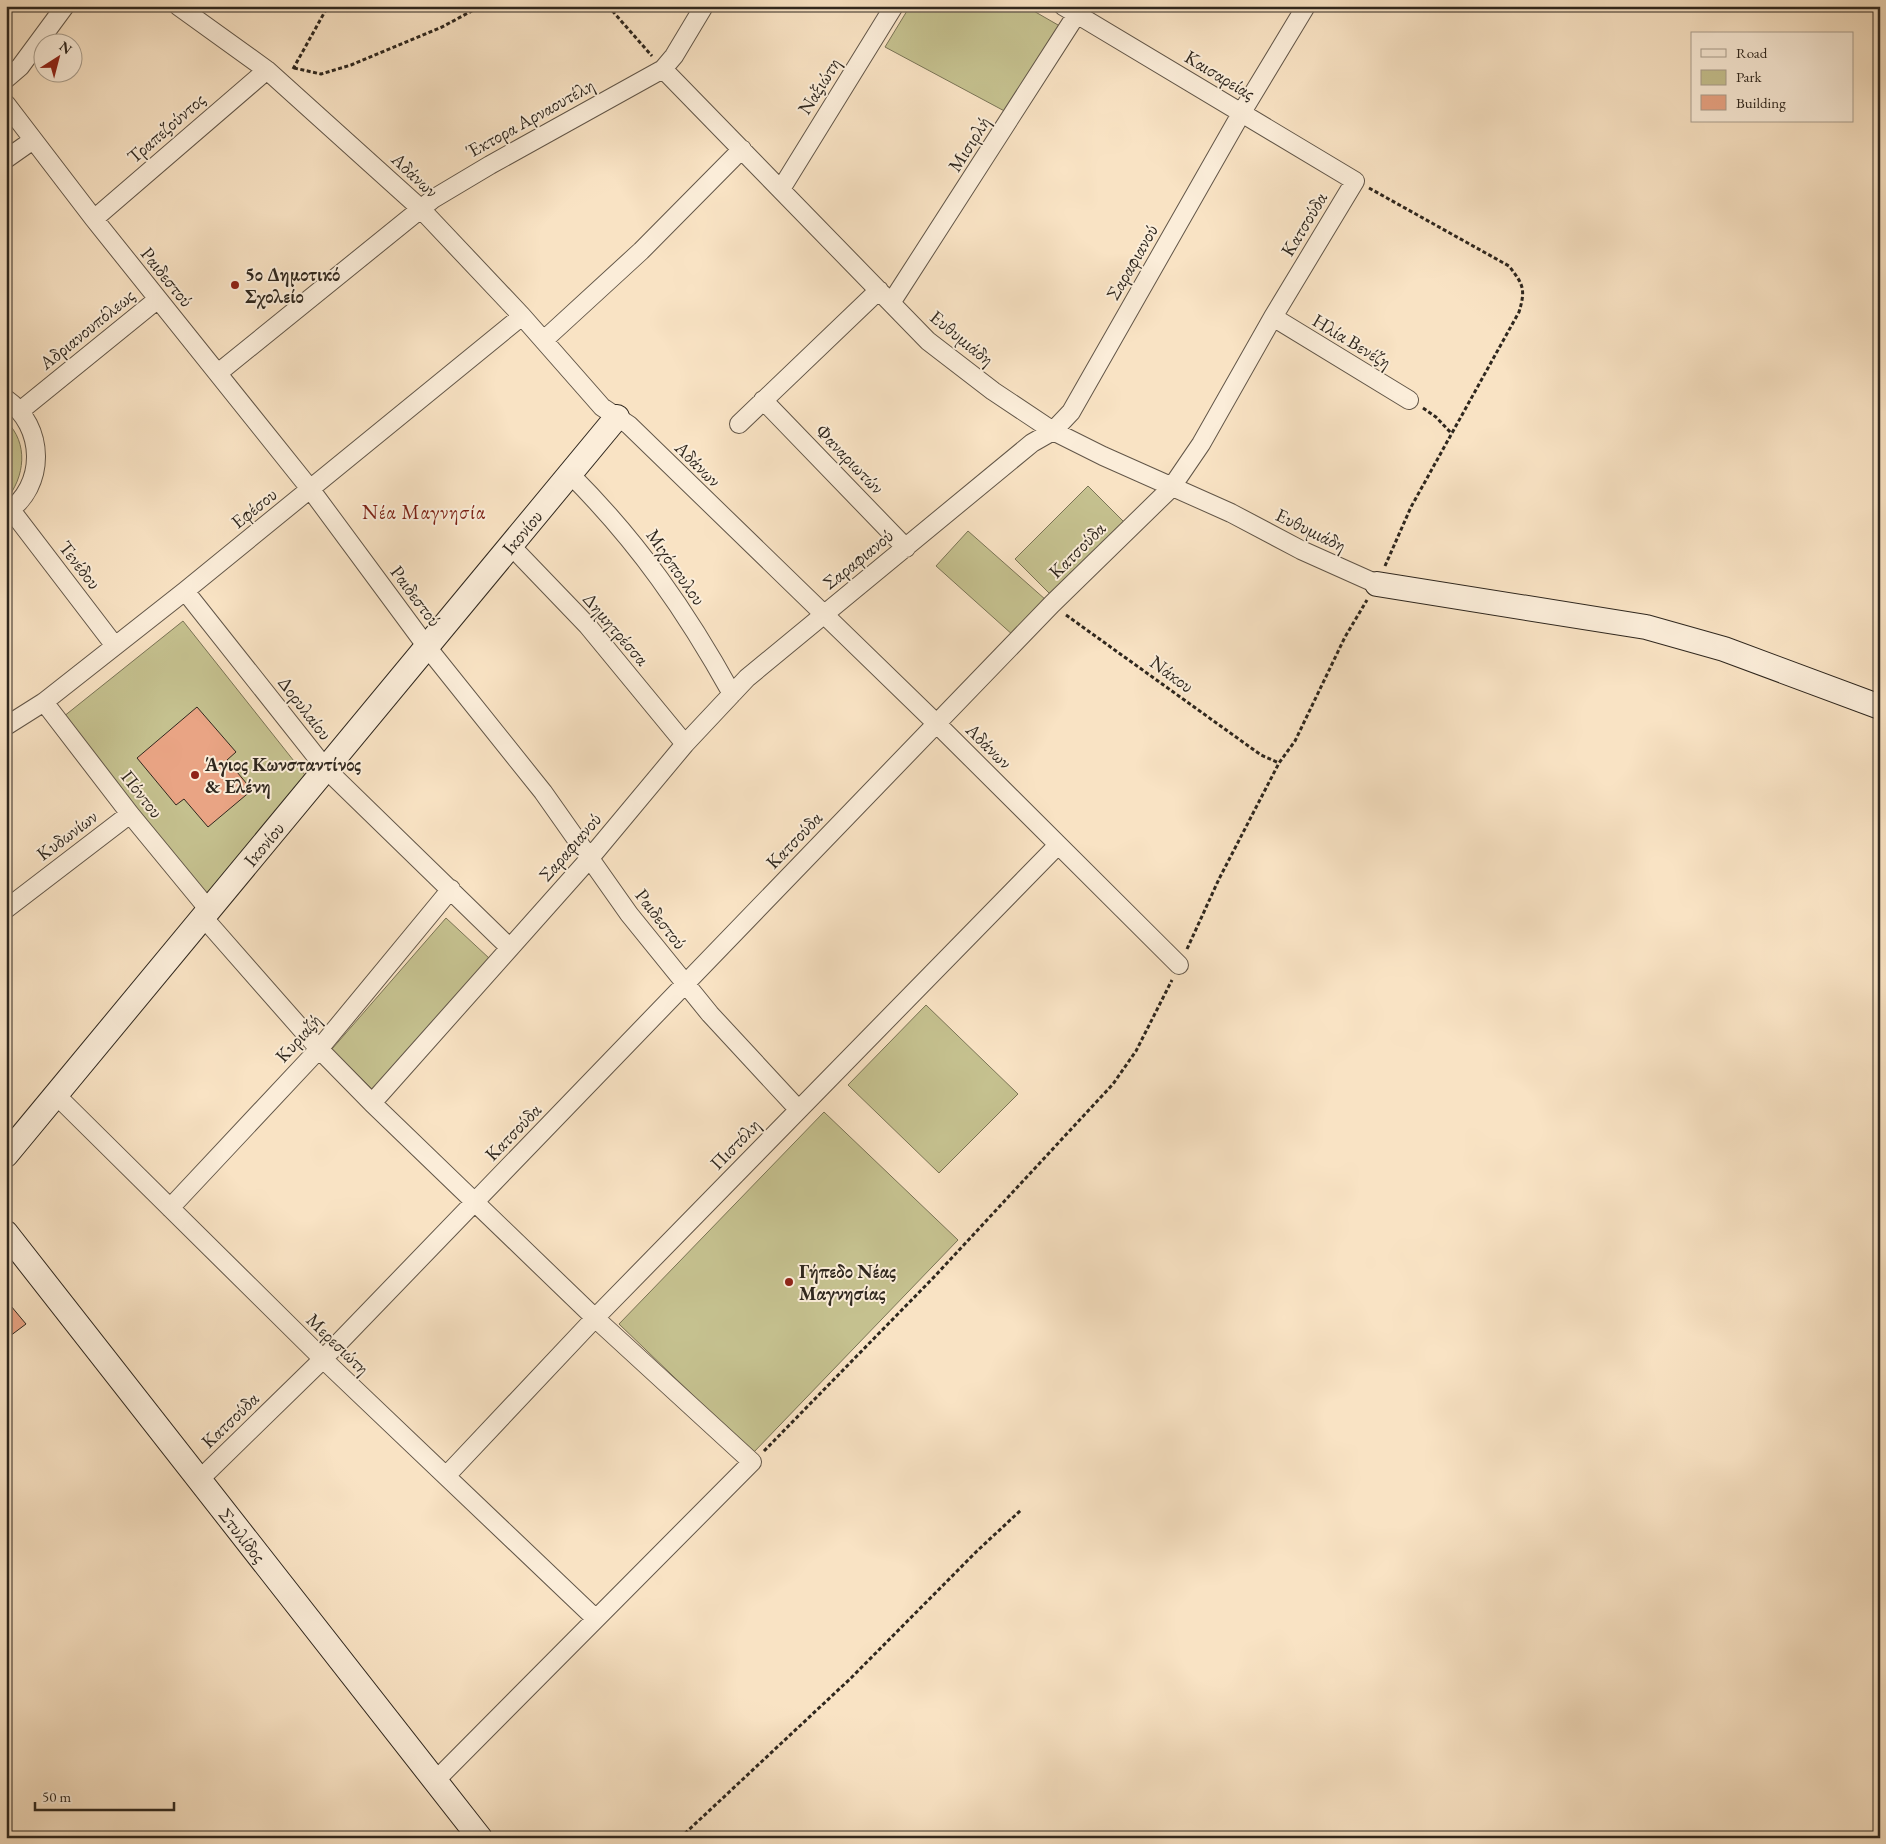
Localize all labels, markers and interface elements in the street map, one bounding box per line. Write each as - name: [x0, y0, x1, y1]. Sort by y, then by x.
- north arrow: [32, 32, 82, 82]
- legend: [1691, 32, 1854, 122]
- text: N: [56, 37, 76, 58]
- text: Road: [1736, 43, 1768, 62]
- street label: Καισαρείας: [1180, 44, 1260, 106]
- street label: Ναξιώτη: [792, 53, 846, 119]
- text: Park: [1736, 67, 1763, 86]
- street label: Έκτορα Αρναουτέλη: [461, 72, 599, 164]
- street label: Τραπεζούντος: [122, 87, 210, 169]
- text: Building: [1736, 93, 1786, 112]
- street label: Μισιρλή: [942, 112, 996, 176]
- street label: Αδάνων: [385, 146, 444, 203]
- street label: Κατσούδα: [1275, 187, 1333, 261]
- street label: Σαραφιανού: [1100, 220, 1164, 304]
- street label: Ραιδεστού: [135, 242, 199, 312]
- place label: 5ο Δημοτικό Σχολείο: [245, 262, 340, 309]
- marker: 5ο Δημοτικό Σχολείο: [229, 279, 241, 291]
- street label: Αδριανουπόλεως: [33, 283, 140, 376]
- street label: Ευθυμιάδη: [925, 305, 999, 371]
- street label: Ηλία Βενέζη: [1308, 308, 1396, 374]
- street label: Φαναριωτών: [810, 418, 890, 500]
- street label: Αδάνων: [669, 435, 727, 493]
- street label: Εφέσου: [226, 482, 282, 534]
- district label: Νέα Μαγνησία: [362, 499, 486, 525]
- street label: Ευθυμιάδη: [1272, 502, 1350, 558]
- street label: Ικονίου: [496, 504, 548, 559]
- street label: Κατσούδα: [1043, 516, 1111, 584]
- street label: Σαραφιανού: [818, 523, 898, 595]
- street label: Μιχόπουλου: [641, 524, 711, 610]
- street label: Τενέδου: [53, 536, 107, 594]
- street label: Ραιδεστού: [385, 560, 447, 632]
- street label: Δημητρέσσα: [577, 587, 655, 671]
- street label: Νάκου: [1145, 650, 1199, 698]
- street label: Δορυλαίου: [272, 671, 338, 745]
- street label: Αδάνων: [960, 717, 1018, 775]
- place label: Άγιος Κωνσταντίνος & Ελένη: [204, 752, 361, 799]
- street label: Πόντου: [115, 765, 169, 823]
- marker: Άγιος Κωνσταντίνος & Ελένη: [189, 769, 201, 781]
- street label: Κυδωνίων: [31, 804, 103, 866]
- street label: Κατσούδα: [760, 806, 828, 874]
- street label: Σαραφιανού: [533, 807, 607, 887]
- street label: Ικονίου: [238, 816, 290, 871]
- street label: Ραιδεστού: [629, 883, 693, 955]
- street label: Κυριαζή: [270, 1008, 326, 1068]
- street label: Κατσούδα: [479, 1098, 547, 1166]
- street label: Πιστόλη: [704, 1113, 766, 1175]
- place label: Γήπεδο Νέας Μαγνησίας: [799, 1259, 896, 1306]
- marker: Γήπεδο Νέας Μαγνησίας: [783, 1276, 795, 1288]
- street label: Μερεσιώτη: [301, 1308, 375, 1380]
- street label: Κατσούδα: [196, 1386, 264, 1454]
- street label: Στυλίδος: [214, 1503, 272, 1568]
- scale bar: [35, 1779, 174, 1811]
- text: 50 m: [42, 1787, 71, 1806]

